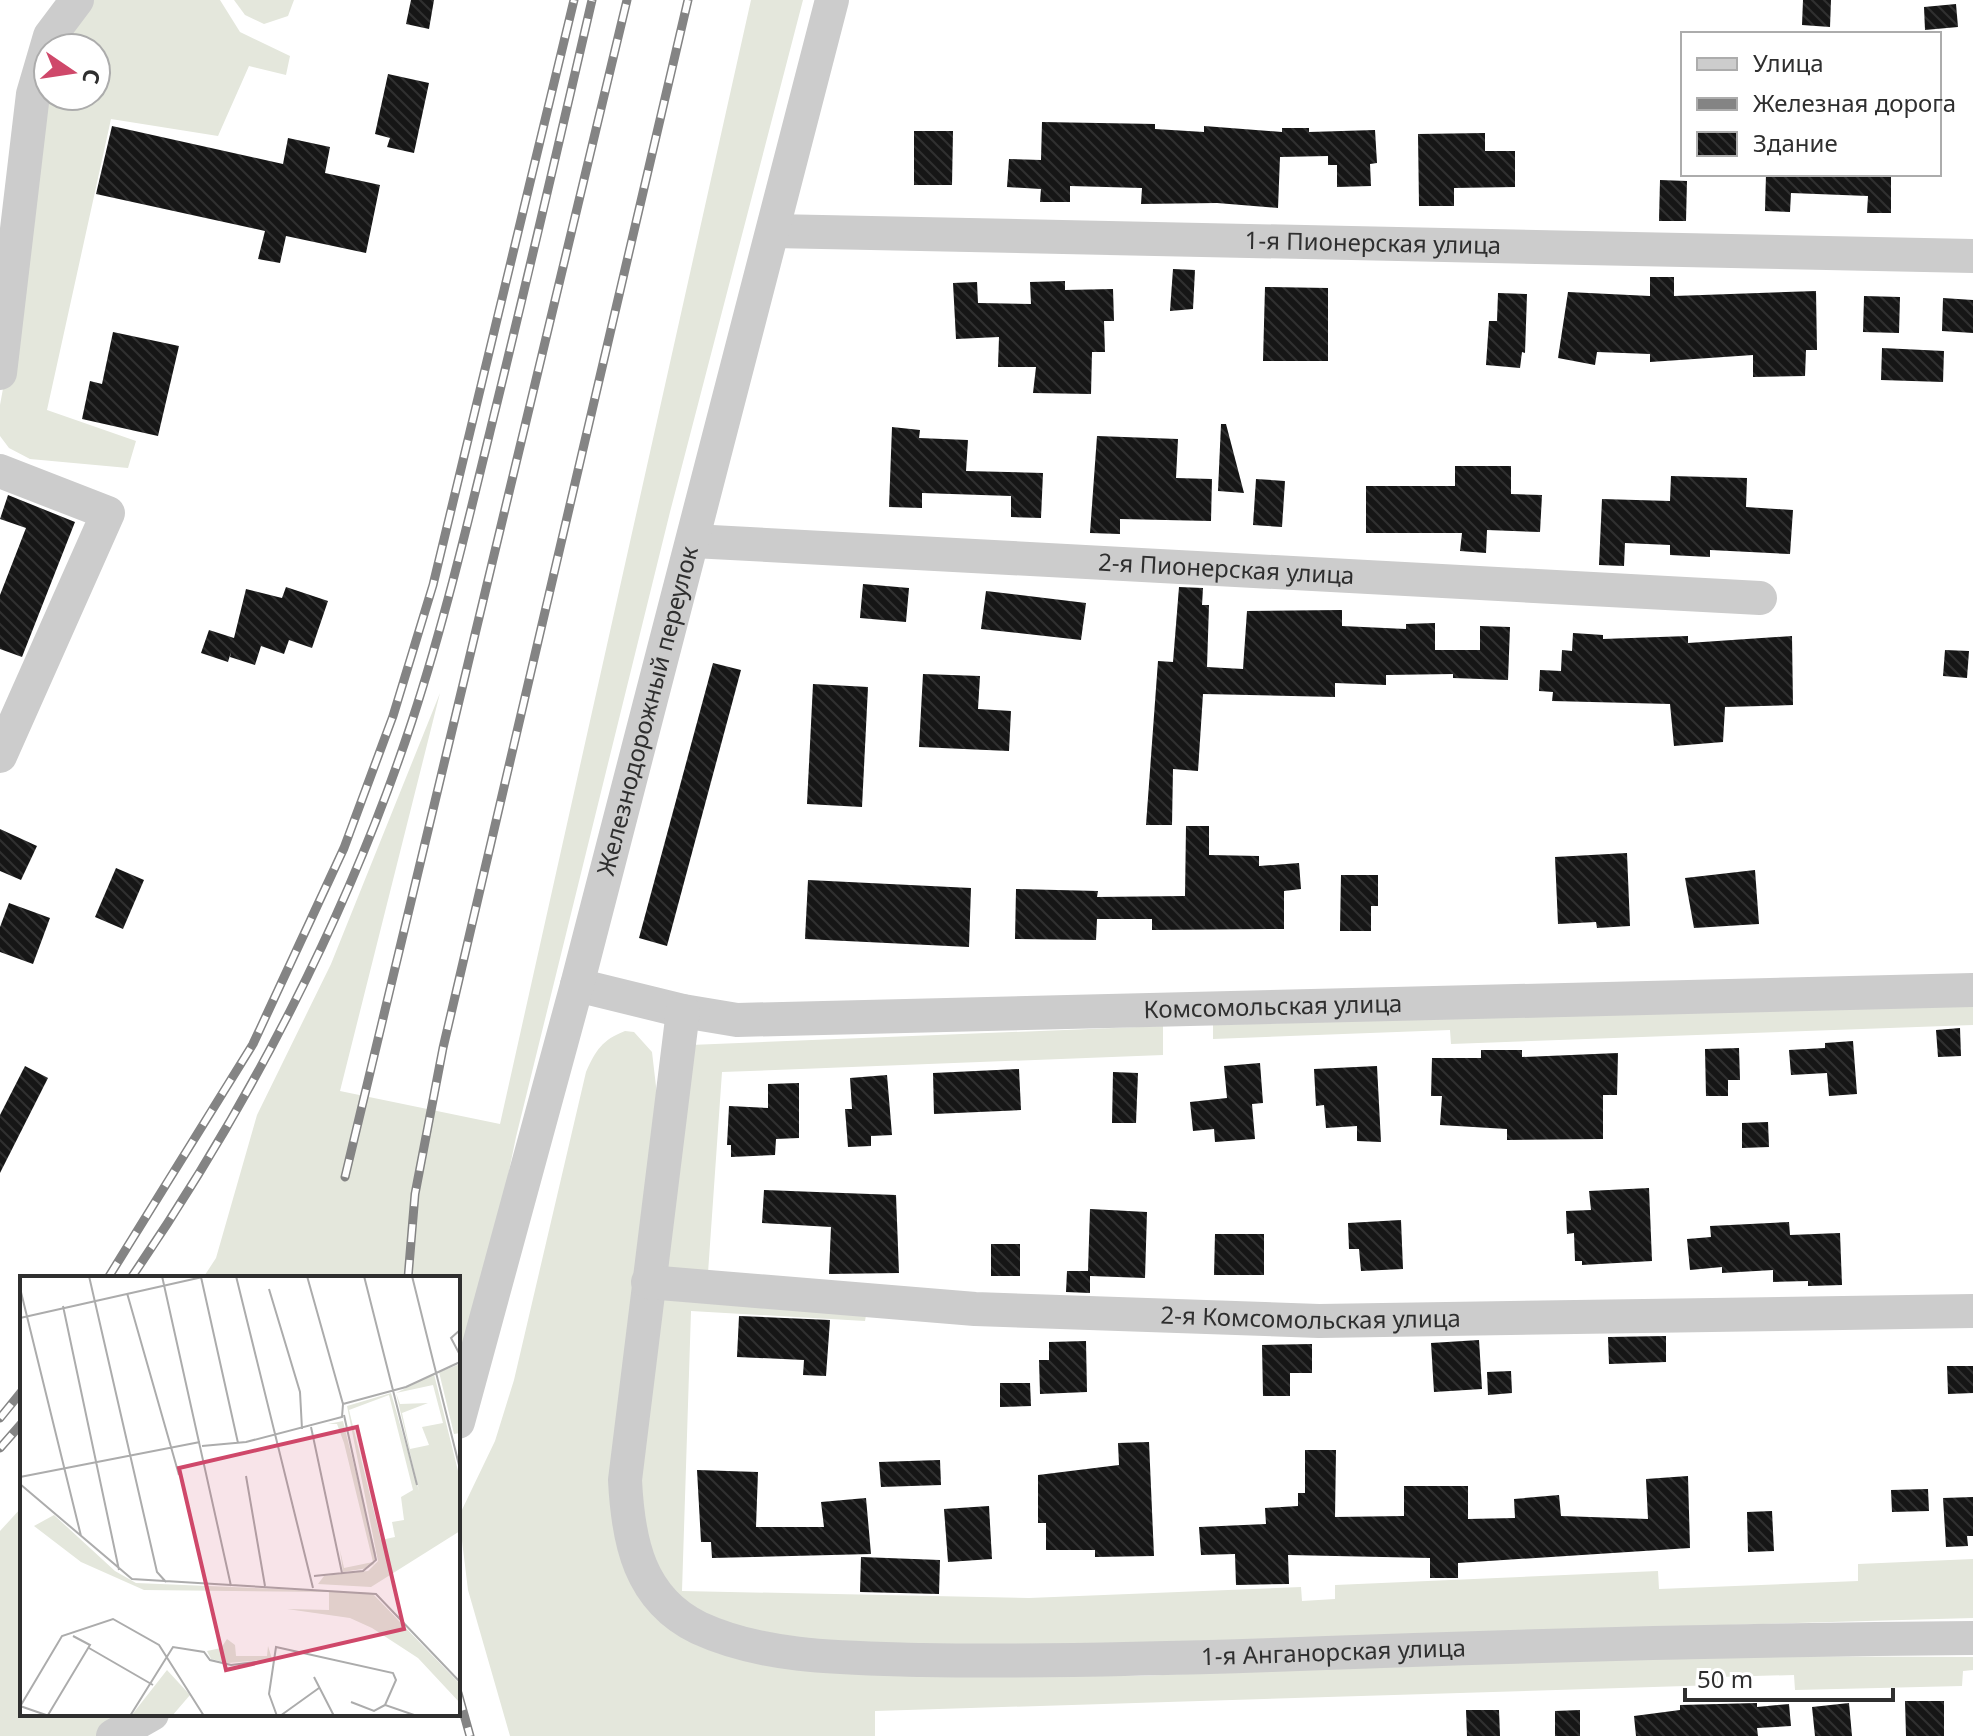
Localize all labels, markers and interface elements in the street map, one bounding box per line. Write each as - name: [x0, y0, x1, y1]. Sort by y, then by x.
- north arrow: [32, 32, 112, 112]
- legend: [1681, 32, 1941, 176]
- text: Улица: [1753, 46, 1824, 79]
- text: С: [76, 66, 109, 87]
- text: Железная дорога: [1753, 86, 1956, 119]
- text: Здание: [1753, 126, 1838, 159]
- street label: 1-я Пионерская улица: [1244, 223, 1502, 261]
- street label: Железнодорожный переулок: [588, 542, 705, 879]
- street label: 2-я Пионерская улица: [1097, 545, 1355, 591]
- street label: Комсомольская улица: [1143, 986, 1403, 1025]
- inset map: [20, 1276, 460, 1716]
- street label: 2-я Комсомольская улица: [1160, 1297, 1461, 1336]
- street label: 1-я Анганорская улица: [1201, 1630, 1466, 1672]
- scale bar: [1685, 1652, 1893, 1702]
- text: 50 m: [1697, 1662, 1753, 1695]

